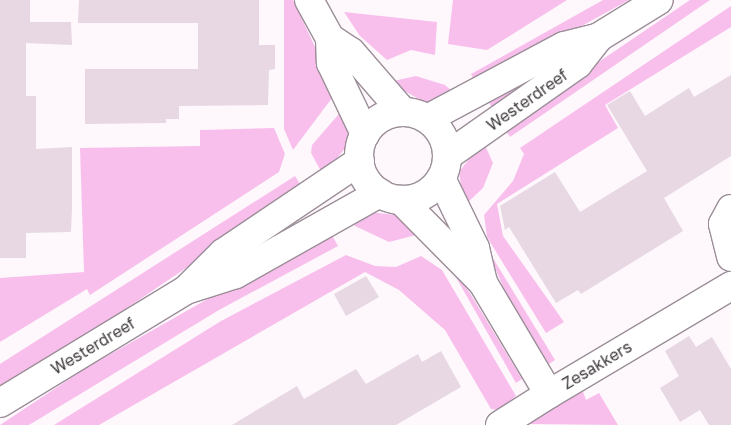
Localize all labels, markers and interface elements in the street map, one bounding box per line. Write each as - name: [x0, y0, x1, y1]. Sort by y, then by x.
- street label: Westerdreef: [483, 65, 571, 135]
- street label: Westerdreef: [48, 313, 138, 379]
- street label: Zesakkers: [559, 337, 635, 393]

